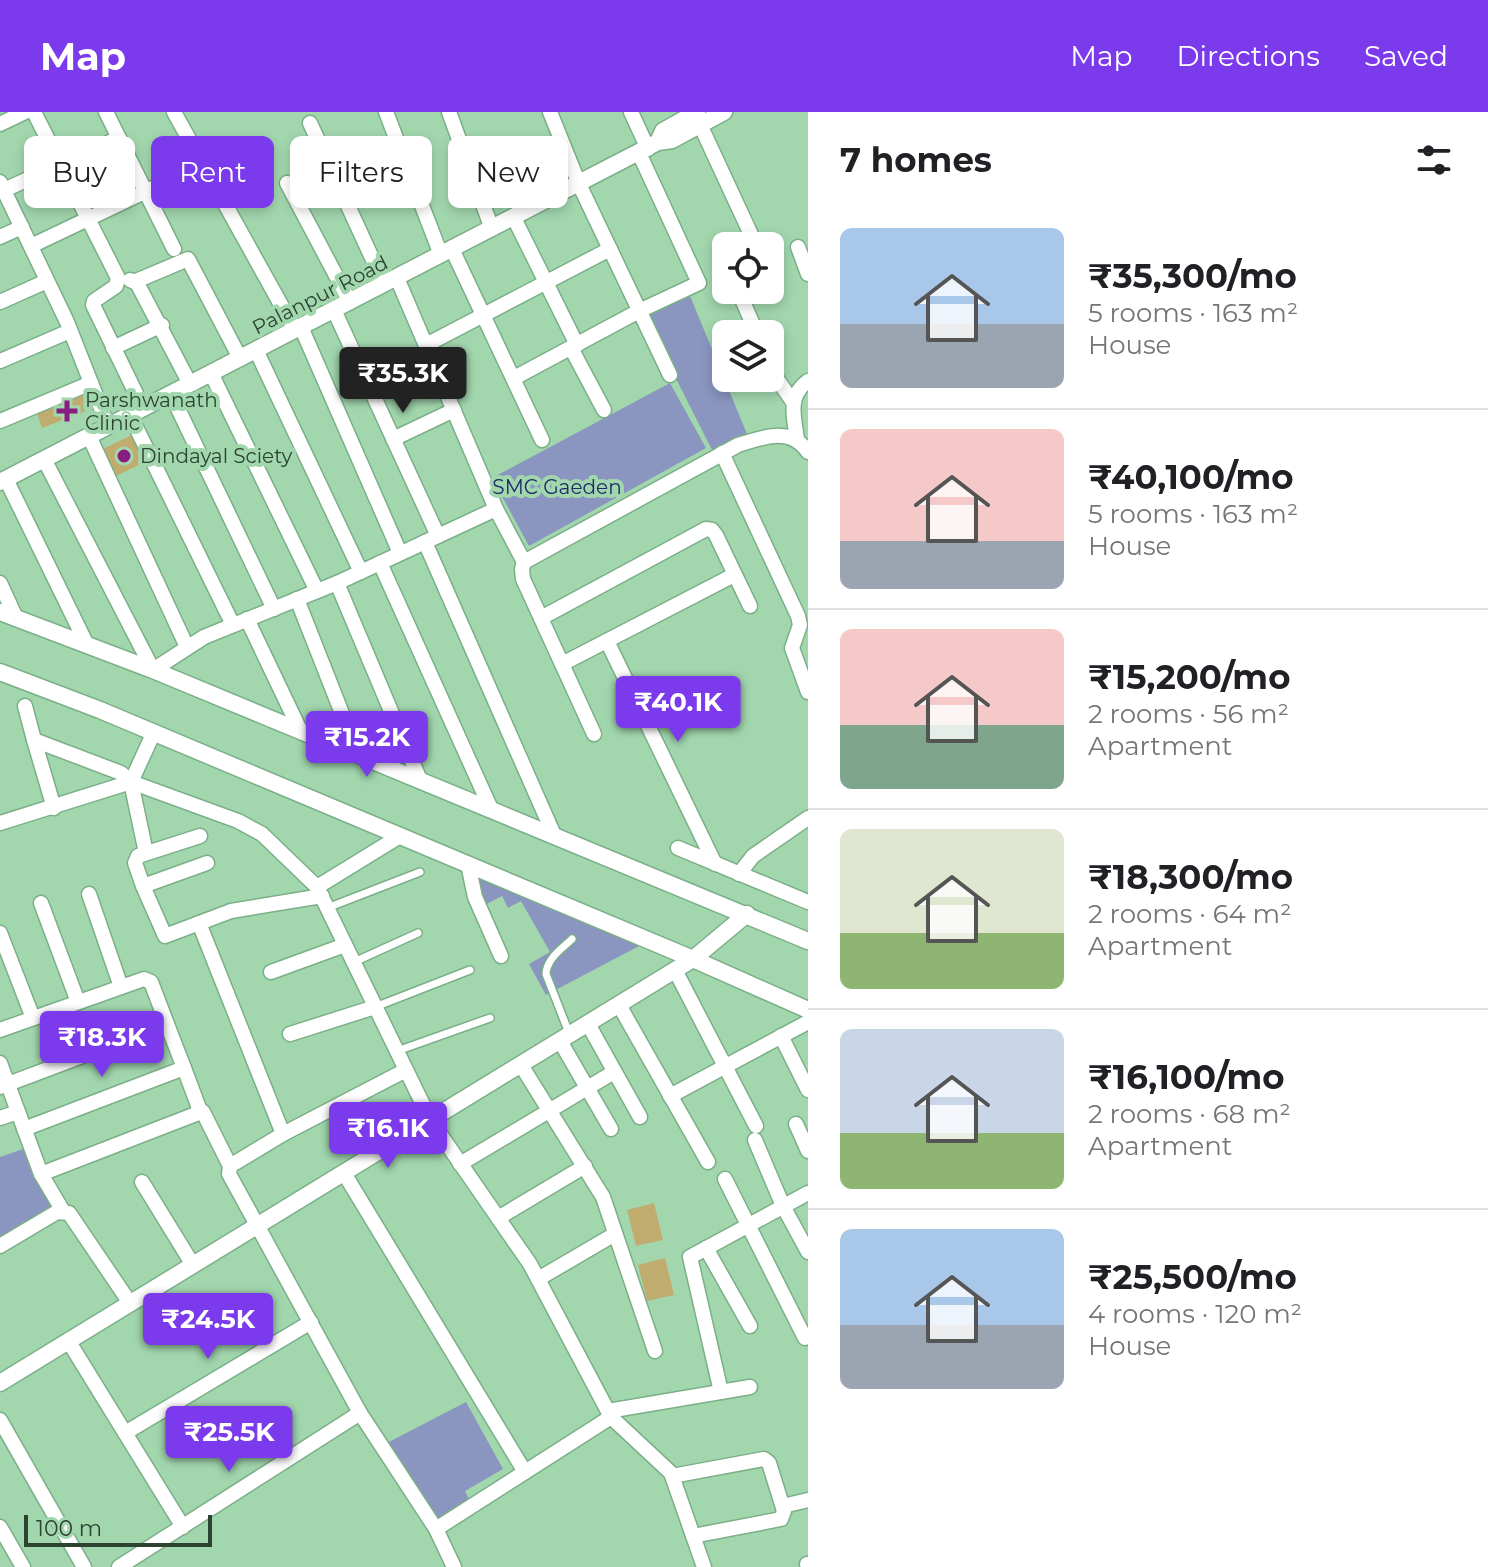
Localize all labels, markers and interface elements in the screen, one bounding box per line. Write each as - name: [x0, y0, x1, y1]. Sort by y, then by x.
- text: Map: [40, 33, 126, 80]
- text: Map: [1070, 39, 1132, 73]
- text: Directions: [1176, 39, 1320, 73]
- text: Saved: [1364, 39, 1448, 73]
- chip: Buy: [24, 136, 135, 208]
- chip: Rent: [151, 136, 274, 208]
- chip: Filters: [290, 136, 432, 208]
- chip: New: [448, 136, 568, 208]
- icon: filters: [1412, 138, 1456, 182]
- text: 7 homes: [840, 139, 992, 181]
- map controls: [712, 232, 784, 392]
- button: locate: [712, 232, 784, 304]
- street label: Palanpur Road: [248, 250, 392, 340]
- text: ₹35,300/mo: [1088, 255, 1297, 297]
- icon: home: [904, 260, 1000, 356]
- text: 5 rooms · 163 m²: [1088, 297, 1298, 329]
- button: layers: [712, 320, 784, 392]
- text: House: [1088, 329, 1171, 361]
- pin: ₹35.3K: [338, 347, 468, 415]
- text: ₹35.3K: [357, 357, 449, 389]
- place label: Parshwanath Clinic: [85, 388, 218, 435]
- marker: Parshwanath Clinic: [56, 400, 78, 422]
- place label: Dindayal Sciety: [140, 444, 293, 468]
- marker: Dindayal Sciety: [115, 447, 133, 465]
- text: ₹40,100/mo: [1088, 456, 1294, 498]
- icon: home: [904, 461, 1000, 557]
- park label: SMC Gaeden: [492, 475, 622, 499]
- text: 5 rooms · 163 m²: [1088, 498, 1298, 530]
- text: House: [1088, 530, 1171, 562]
- text: ₹15,200/mo: [1088, 656, 1290, 698]
- icon: home: [904, 661, 1000, 757]
- pin: ₹40.1K: [613, 676, 743, 744]
- text: ₹40.1K: [634, 686, 722, 718]
- text: 2 rooms · 56 m²: [1088, 698, 1289, 730]
- pin: ₹15.2K: [302, 711, 432, 779]
- text: ₹15.2K: [324, 721, 410, 753]
- text: Apartment: [1088, 730, 1232, 762]
- text: ₹18,300/mo: [1088, 856, 1293, 898]
- icon: home: [904, 861, 1000, 957]
- text: 2 rooms · 64 m²: [1088, 898, 1291, 930]
- text: Apartment: [1088, 930, 1232, 962]
- pin: ₹18.3K: [37, 1011, 167, 1079]
- text: ₹18.3K: [58, 1021, 146, 1053]
- text: ₹16,100/mo: [1088, 1056, 1285, 1098]
- icon: home: [904, 1061, 1000, 1157]
- text: 2 rooms · 68 m²: [1088, 1098, 1291, 1130]
- pin: ₹16.1K: [323, 1102, 453, 1170]
- text: ₹16.1K: [347, 1112, 429, 1144]
- text: Apartment: [1088, 1130, 1232, 1162]
- text: ₹25,500/mo: [1088, 1256, 1297, 1298]
- icon: home: [904, 1261, 1000, 1357]
- pin: ₹24.5K: [143, 1293, 273, 1361]
- text: 4 rooms · 120 m²: [1088, 1298, 1302, 1330]
- text: ₹24.5K: [161, 1303, 255, 1335]
- text: House: [1088, 1330, 1171, 1362]
- pin: ₹25.5K: [164, 1406, 294, 1474]
- text: ₹25.5K: [183, 1416, 275, 1448]
- scale bar: [24, 1511, 212, 1547]
- text: 100 m: [36, 1515, 102, 1542]

